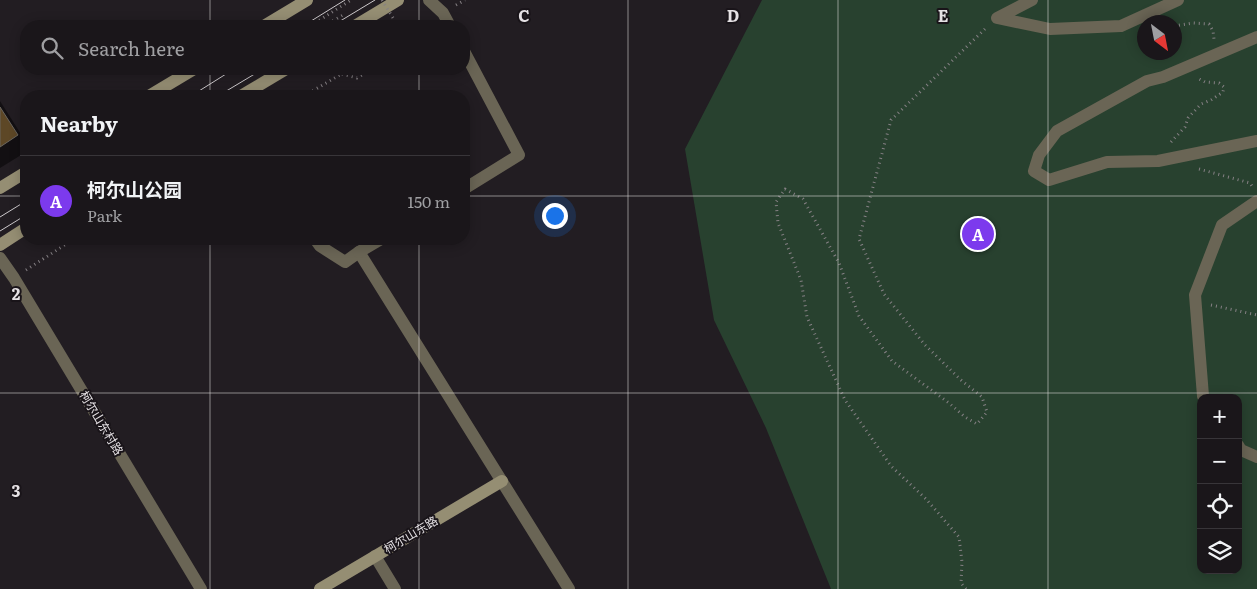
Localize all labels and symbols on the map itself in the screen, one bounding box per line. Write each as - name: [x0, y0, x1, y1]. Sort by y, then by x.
- text: C: [518, 3, 530, 27]
- text: D: [727, 3, 739, 27]
- text: E: [938, 3, 949, 27]
- north arrow: [1137, 15, 1182, 60]
- your location: [542, 203, 568, 229]
- pin: A: [962, 215, 994, 253]
- text: 2: [12, 281, 21, 305]
- street label: 柯尔山东村路: [76, 387, 128, 458]
- text: 3: [12, 478, 21, 502]
- street label: 柯尔山东路: [380, 511, 441, 557]

